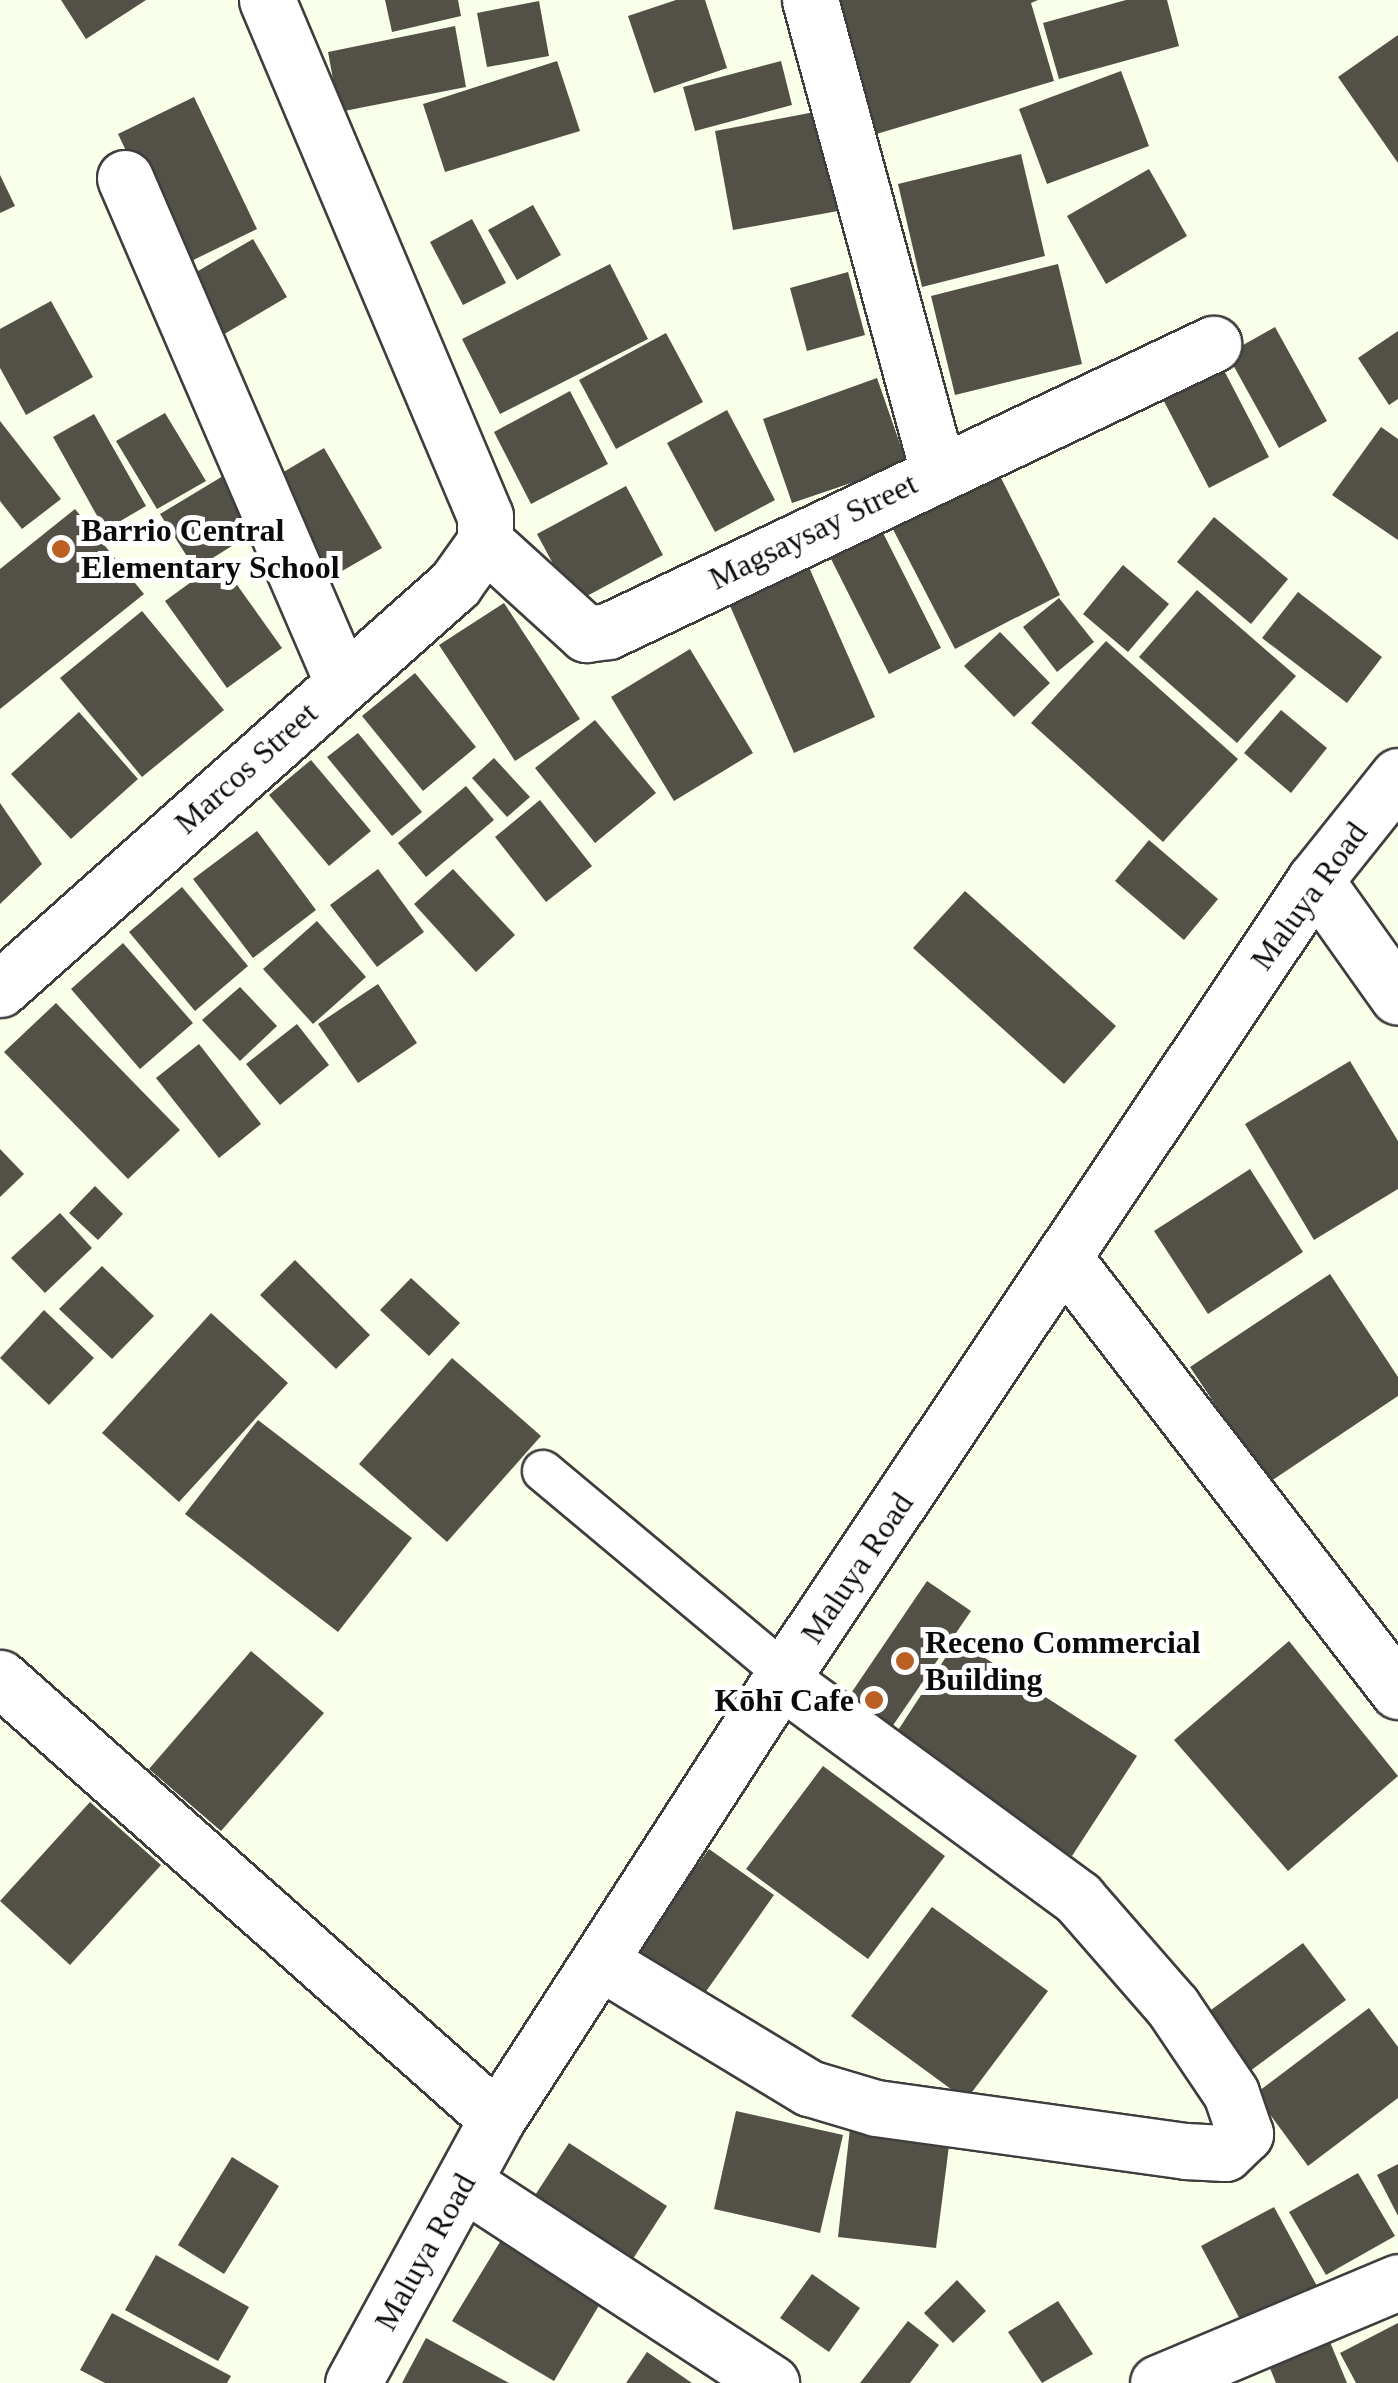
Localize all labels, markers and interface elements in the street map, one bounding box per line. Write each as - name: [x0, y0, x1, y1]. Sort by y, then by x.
- street label: Magsaysay Street: [703, 464, 923, 598]
- place label: Barrio Central Elementary School: [81, 512, 340, 587]
- marker: Barrio Central Elementary School: [50, 538, 72, 560]
- street label: Marcos Street: [167, 694, 325, 842]
- street label: Maluya Road: [1243, 815, 1375, 977]
- street label: Maluya Road: [793, 1485, 921, 1651]
- place label: Receno Commercial Building: [925, 1624, 1201, 1699]
- marker: Receno Commercial Building: [894, 1650, 916, 1672]
- place label: Kōhī Cafe: [714, 1681, 854, 1719]
- marker: Kōhī Cafe: [863, 1689, 885, 1711]
- street label: Maluya Road: [366, 2167, 484, 2337]

